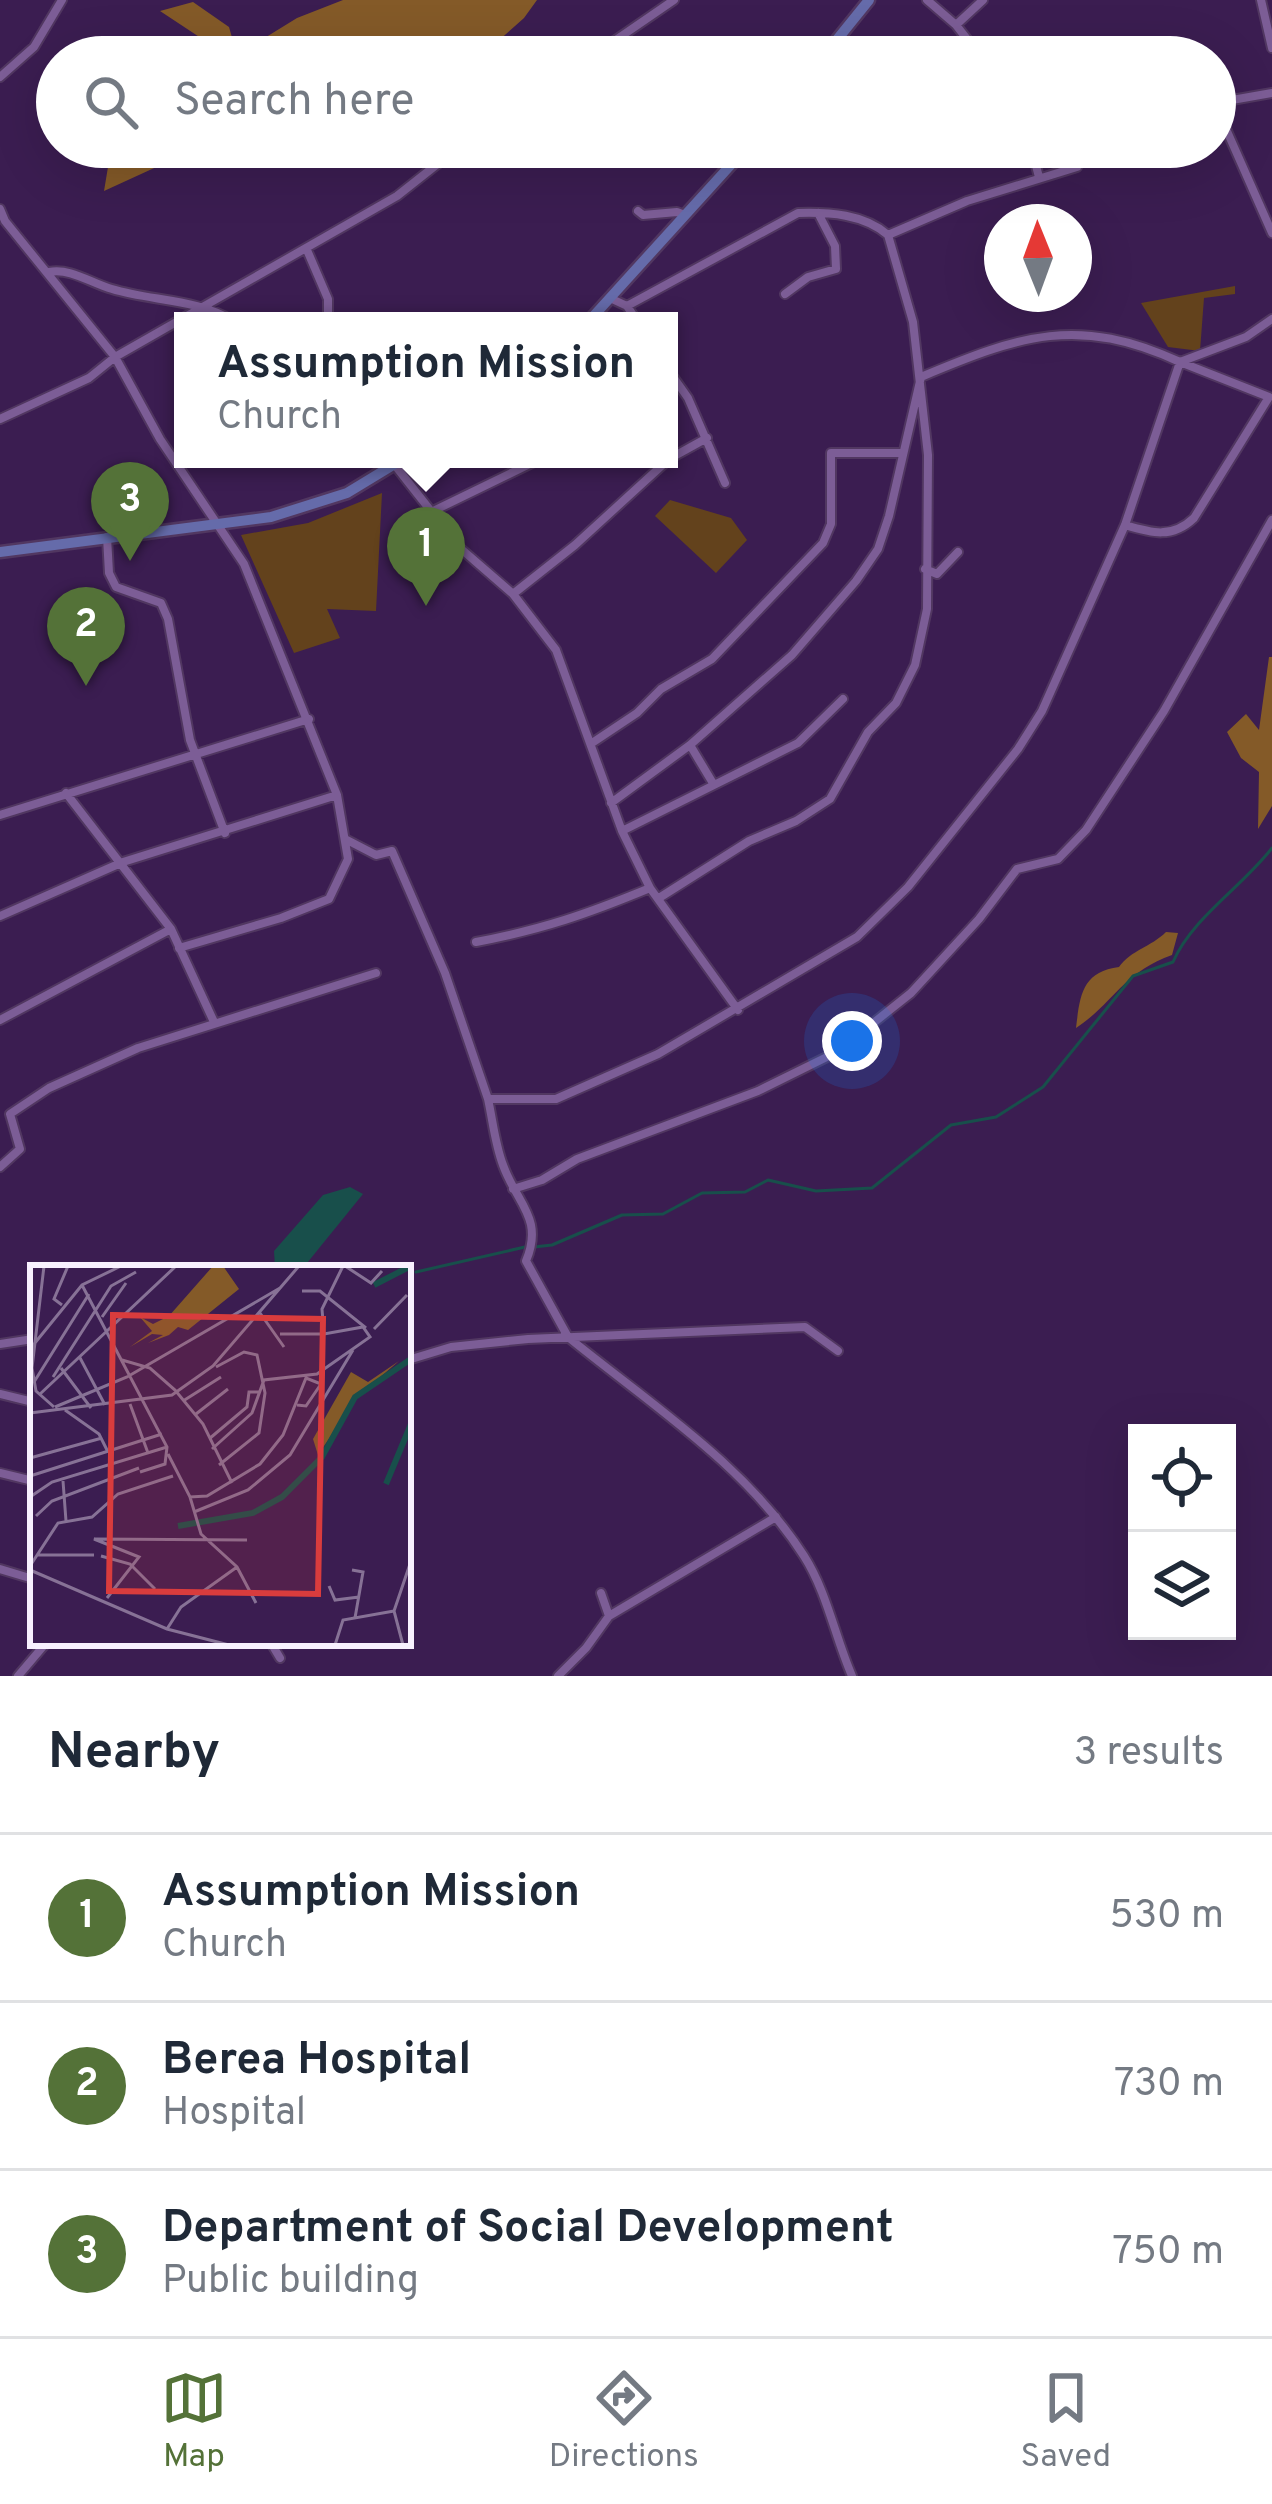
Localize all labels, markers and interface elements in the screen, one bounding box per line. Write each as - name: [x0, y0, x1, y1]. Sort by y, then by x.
- search box: [36, 36, 1236, 168]
- icon: search: [78, 69, 144, 135]
- text: Search here: [174, 74, 414, 131]
- north arrow: [984, 204, 1092, 312]
- popup: [174, 312, 678, 468]
- text: Assumption Mission: [217, 337, 635, 394]
- text: Church: [217, 394, 342, 443]
- pin: 3: [91, 462, 169, 561]
- pin: 1: [387, 507, 465, 606]
- pin: 2: [47, 587, 125, 686]
- your location: [822, 1011, 882, 1071]
- inset map: [30, 1265, 411, 1646]
- map controls: [1128, 1424, 1236, 1640]
- button: locate: [1128, 1424, 1236, 1532]
- button: layers: [1128, 1532, 1236, 1640]
- text: Nearby: [48, 1722, 220, 1787]
- text: 3 results: [1074, 1730, 1224, 1779]
- text: Assumption Mission: [162, 1865, 580, 1922]
- text: 1: [79, 1893, 95, 1942]
- text: 530 m: [1109, 1893, 1224, 1942]
- text: Church: [162, 1922, 287, 1971]
- text: Berea Hospital: [162, 2033, 471, 2090]
- text: 2: [75, 2061, 99, 2110]
- text: 730 m: [1114, 2061, 1224, 2110]
- text: Hospital: [162, 2090, 306, 2139]
- text: Department of Social Development: [162, 2201, 894, 2258]
- text: 3: [75, 2229, 99, 2278]
- text: 750 m: [1112, 2229, 1224, 2278]
- text: Public building: [162, 2258, 419, 2307]
- tab: Map: [161, 2365, 227, 2479]
- tab: Directions: [549, 2365, 699, 2479]
- tab: Saved: [1020, 2365, 1111, 2479]

